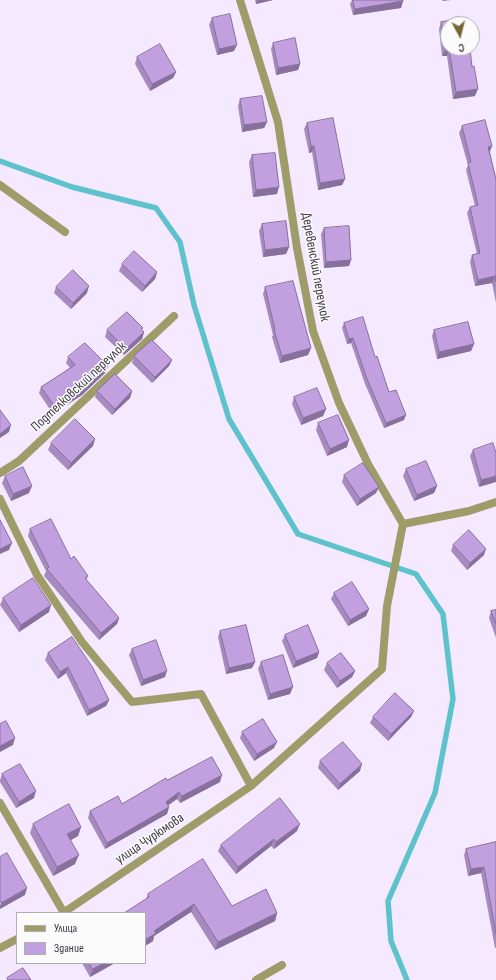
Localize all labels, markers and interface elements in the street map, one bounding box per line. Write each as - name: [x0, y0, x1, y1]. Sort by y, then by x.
- north arrow: [440, 16, 480, 56]
- text: С: [458, 41, 465, 54]
- street label: Деревенский переулок: [297, 211, 333, 323]
- street label: Подтелковский переулок: [28, 338, 130, 436]
- street label: улица Чурюмова: [112, 810, 188, 868]
- legend: [16, 912, 146, 964]
- text: Улица: [54, 921, 77, 936]
- text: Здание: [54, 941, 84, 956]

